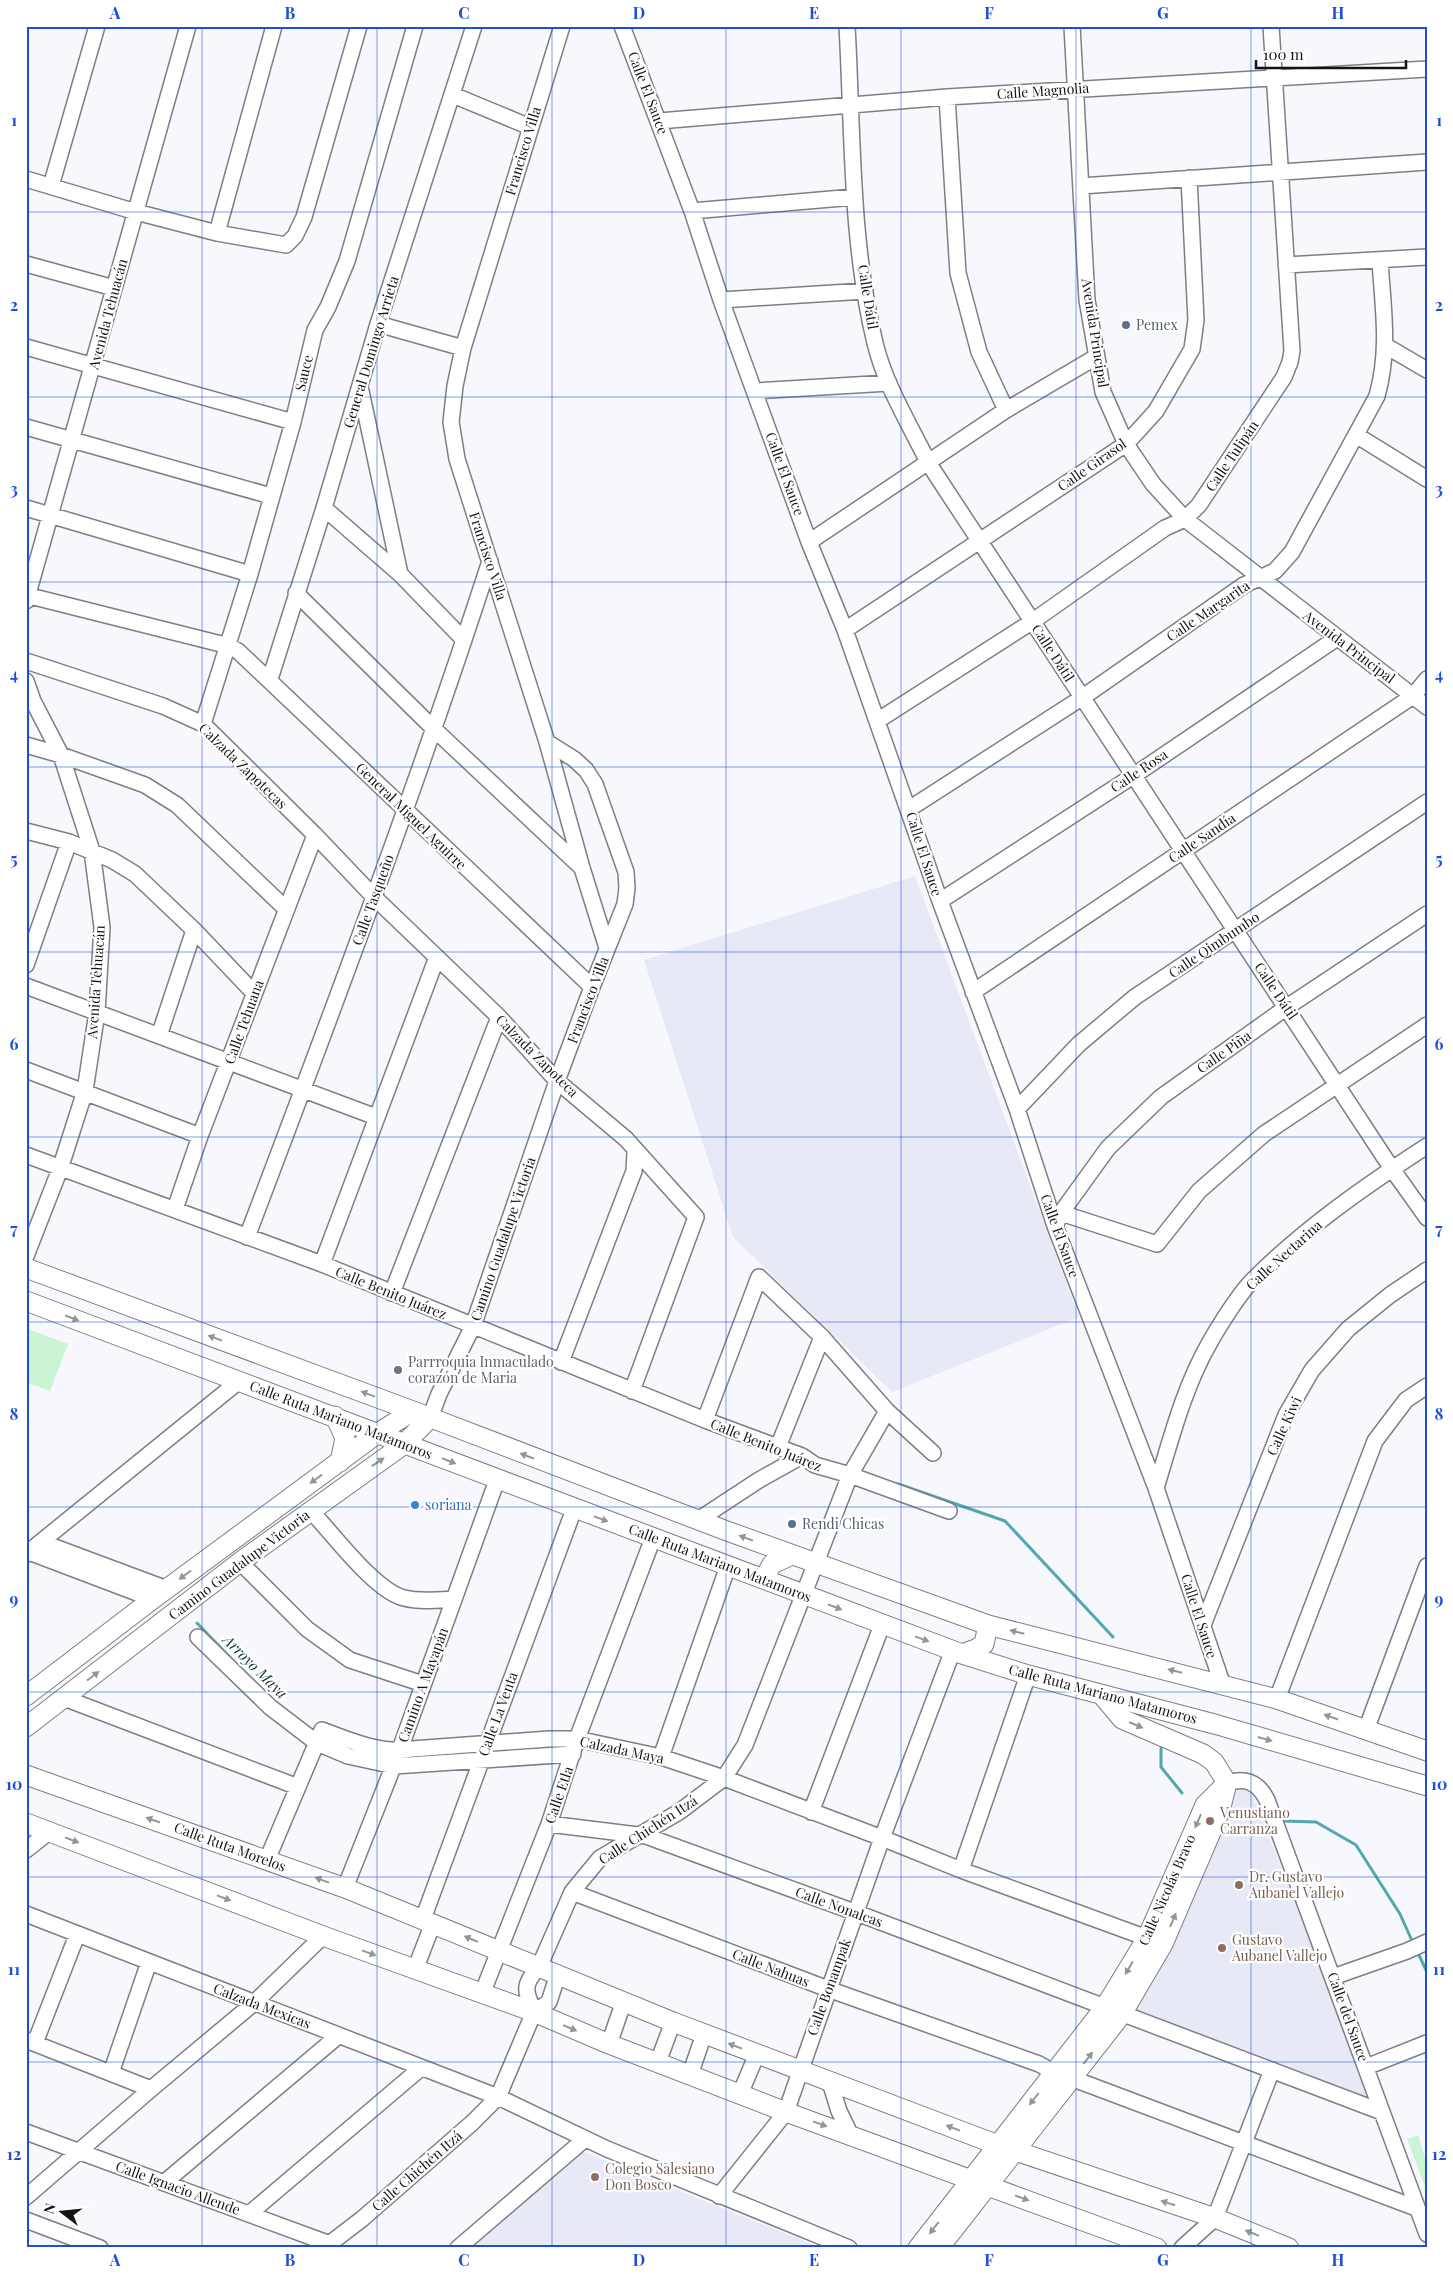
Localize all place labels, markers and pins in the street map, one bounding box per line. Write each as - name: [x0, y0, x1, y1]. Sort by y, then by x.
- place label: Pemex: [1136, 315, 1178, 334]
- marker: Pemex: [1120, 319, 1132, 331]
- place label: Parrroquia Inmaculado corazón de Maria: [408, 1352, 554, 1387]
- marker: Parrroquia Inmaculado corazón de Maria: [392, 1364, 404, 1376]
- place label: soriana: [425, 1495, 472, 1514]
- marker: soriana: [409, 1499, 421, 1511]
- place label: Rendi Chicas: [802, 1514, 884, 1533]
- marker: Rendi Chicas: [786, 1518, 798, 1530]
- place label: Venustiano Carranza: [1219, 1803, 1290, 1838]
- marker: Venustiano Carranza: [1204, 1815, 1216, 1827]
- place label: Dr. Gustavo Aubanel Vallejo: [1248, 1867, 1344, 1902]
- marker: Dr. Gustavo Aubanel Vallejo: [1233, 1879, 1245, 1891]
- place label: Gustavo Aubanel Vallejo: [1231, 1930, 1327, 1965]
- marker: Gustavo Aubanel Vallejo: [1216, 1942, 1228, 1954]
- place label: Colegio Salesiano Don Bosco: [605, 2159, 715, 2194]
- marker: Colegio Salesiano Don Bosco: [589, 2171, 601, 2183]

